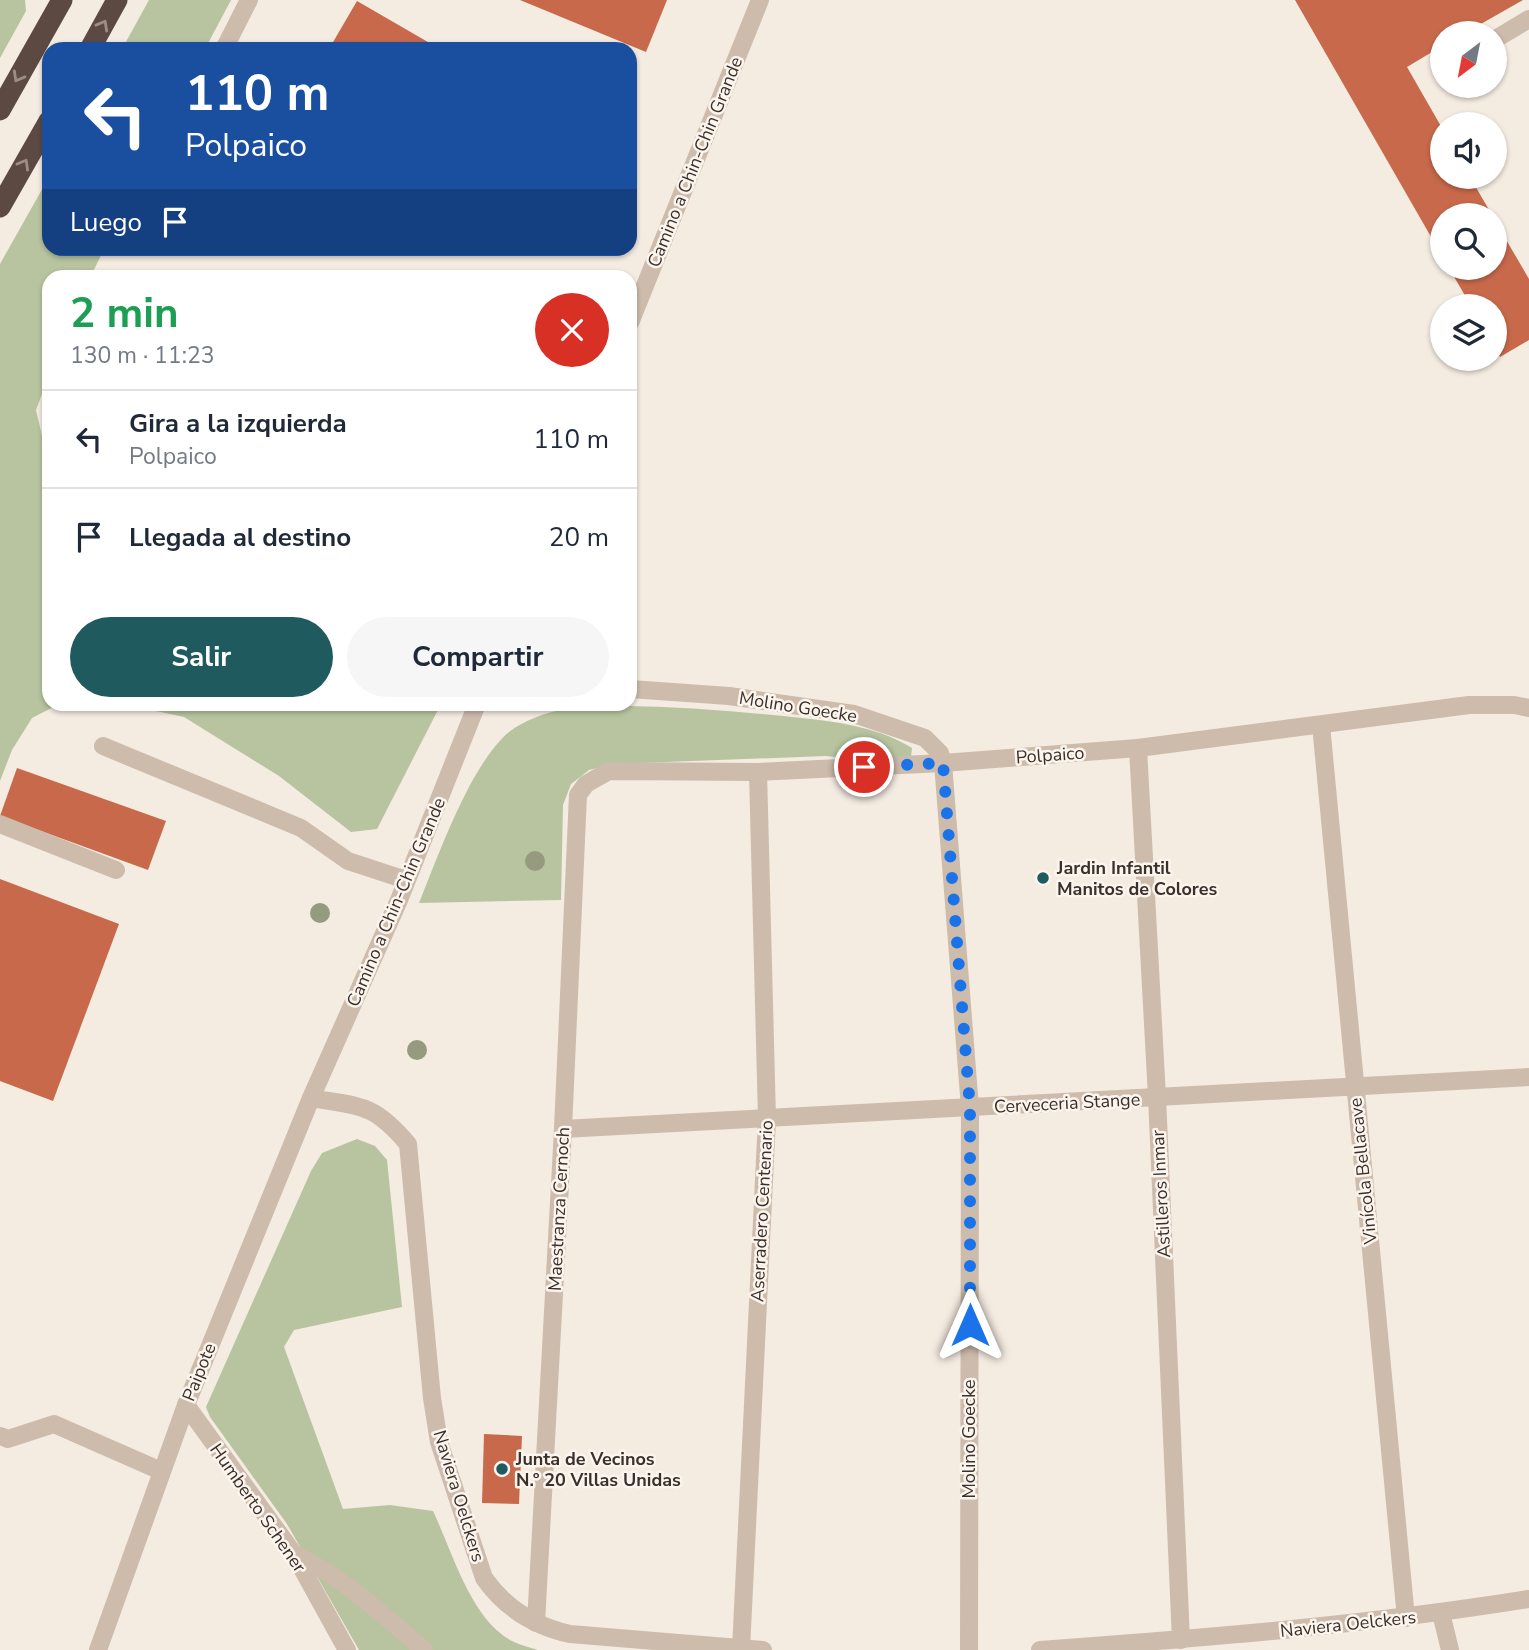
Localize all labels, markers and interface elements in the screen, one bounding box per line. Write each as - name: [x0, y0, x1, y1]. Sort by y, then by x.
- one-way arrow: [95, 19, 108, 32]
- north arrow: [1430, 21, 1507, 98]
- map controls: [1430, 21, 1507, 371]
- street label: Camino a Chin-Chin Grande: [642, 53, 748, 271]
- text: 110 m: [185, 60, 329, 127]
- one-way arrow: [13, 70, 26, 83]
- icon: left: [70, 70, 161, 161]
- button: sound: [1430, 112, 1507, 189]
- text: Polpaico: [185, 124, 307, 167]
- one-way arrow: [16, 159, 29, 172]
- icon: arrive: [156, 203, 194, 241]
- button: search: [1430, 203, 1507, 280]
- text: Luego: [70, 205, 142, 240]
- text: 2 min: [70, 285, 179, 342]
- button: close: [535, 293, 609, 367]
- button: layers: [1430, 294, 1507, 371]
- text: 130 m · 11:23: [70, 340, 215, 371]
- text: Gira a la izquierda: [129, 406, 347, 441]
- icon: left: [70, 420, 108, 458]
- text: 110 m: [533, 422, 609, 457]
- text: Polpaico: [129, 441, 217, 472]
- icon: arrive: [70, 518, 108, 556]
- text: Llegada al destino: [129, 520, 351, 555]
- text: 20 m: [549, 520, 609, 555]
- button: Salir: [70, 617, 333, 697]
- button: Compartir: [347, 617, 609, 697]
- street label: Molino Goecke: [737, 686, 859, 728]
- pin: [834, 737, 894, 797]
- street label: Polpaico: [1015, 741, 1085, 769]
- icon: arrive: [845, 748, 883, 786]
- street label: Camino a Chin-Chin Grande: [341, 794, 451, 1010]
- place label: Jardin Infantil Manitos de Colores: [1056, 856, 1217, 901]
- marker: Jardin Infantil Manitos de Colores: [1035, 870, 1051, 886]
- street label: Cerveceria Stange: [993, 1087, 1141, 1119]
- street label: Vinícola Bellacave: [1343, 1097, 1383, 1246]
- street label: Aserradero Centenario: [745, 1119, 779, 1303]
- street label: Maestranza Cernoch: [543, 1126, 575, 1292]
- street label: Astilleros Inmar: [1146, 1129, 1176, 1259]
- position arrow: [933, 1288, 1007, 1362]
- street label: Paipote: [176, 1339, 222, 1405]
- street label: Molino Goecke: [957, 1379, 981, 1499]
- street label: Naviera Oelckers: [428, 1427, 490, 1565]
- street label: Humberto Schener: [204, 1439, 312, 1578]
- place label: Junta de Vecinos N.º 20 Villas Unidas: [515, 1447, 681, 1492]
- marker: Junta de Vecinos N.º 20 Villas Unidas: [494, 1461, 510, 1477]
- street label: Naviera Oelckers: [1279, 1605, 1417, 1643]

